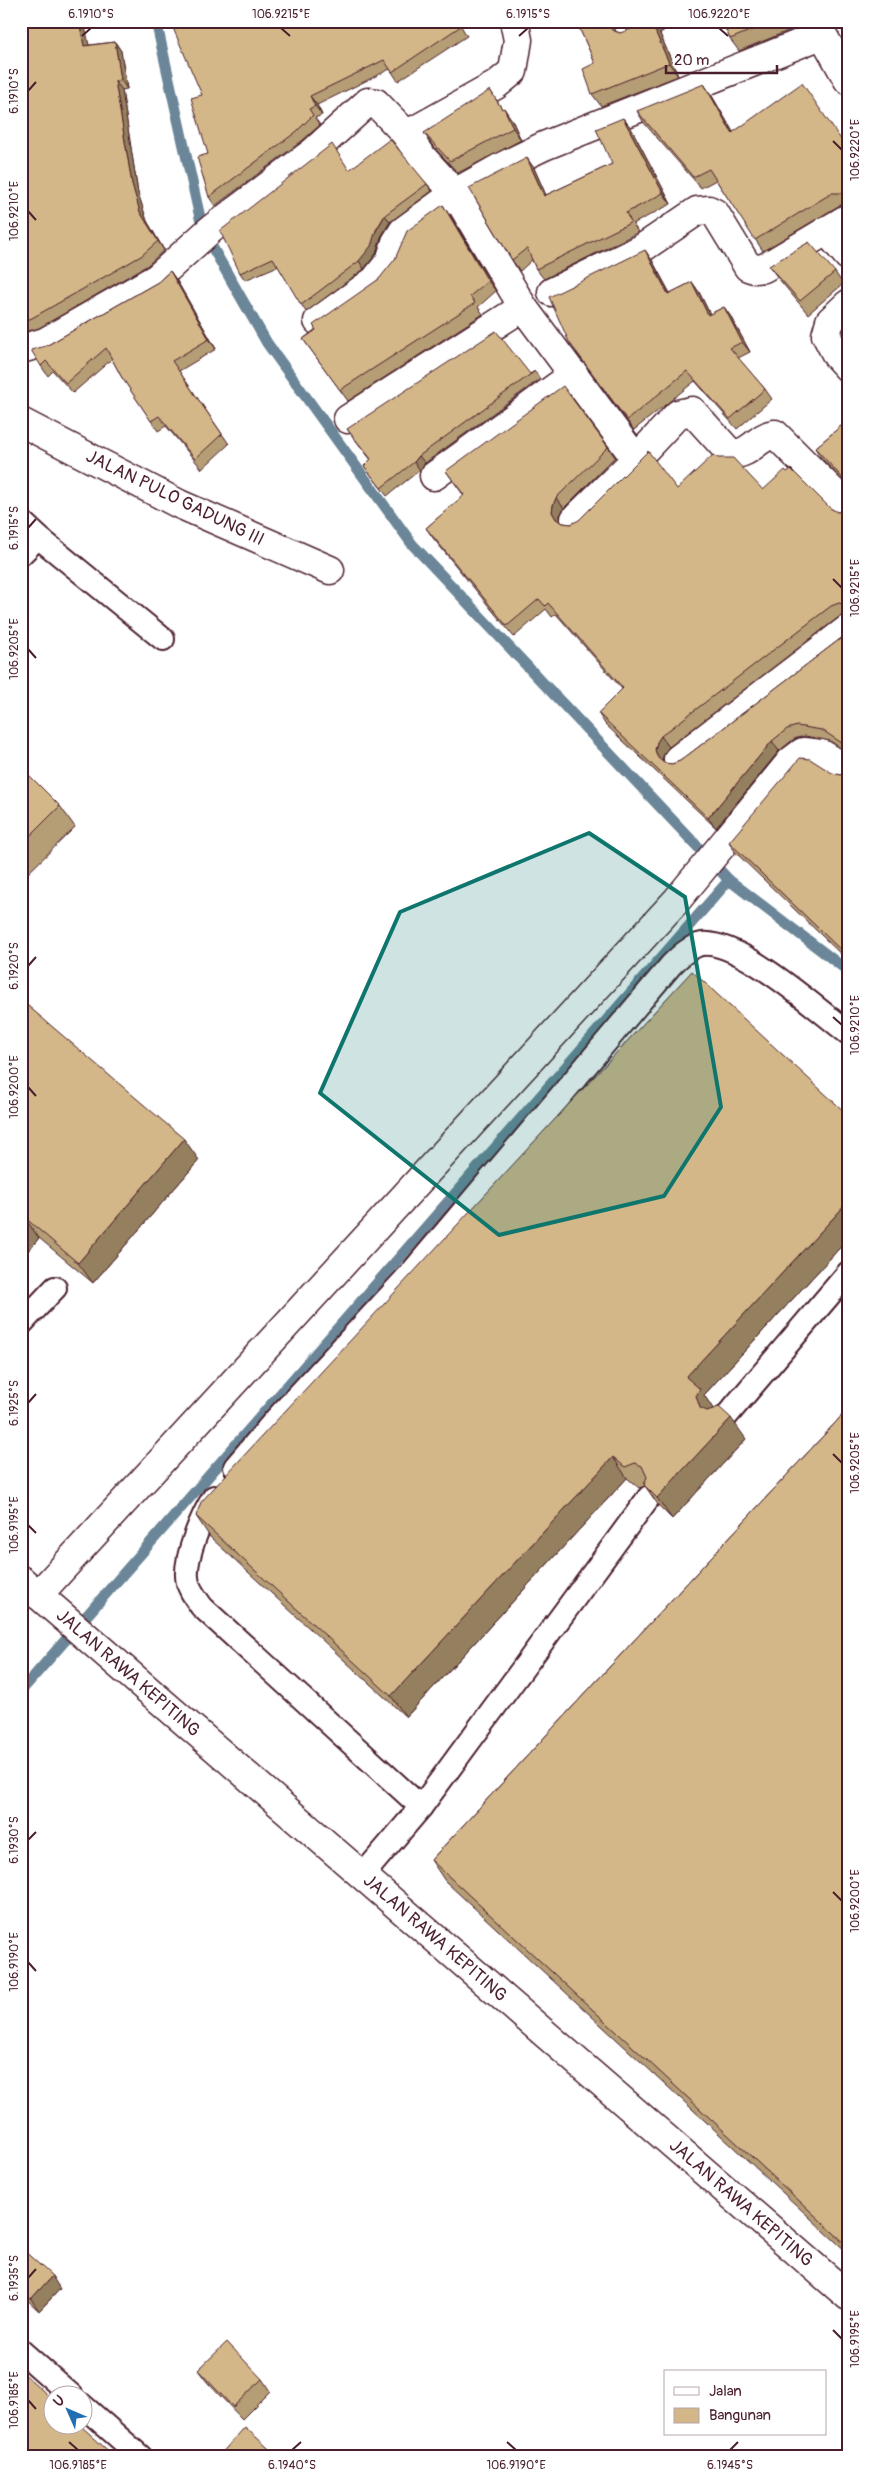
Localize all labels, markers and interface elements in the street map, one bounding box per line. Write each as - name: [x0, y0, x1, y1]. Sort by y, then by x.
- text: 6.1910°S: [68, 7, 114, 22]
- text: 106.9215°E: [252, 7, 310, 22]
- text: 6.1915°S: [506, 7, 550, 22]
- text: 106.9220°E: [688, 7, 750, 22]
- scale bar: [666, 42, 778, 74]
- text: 20 m: [674, 51, 709, 70]
- text: 6.1910°S: [7, 68, 22, 114]
- text: 106.9220°E: [848, 119, 863, 181]
- text: 106.9210°E: [7, 181, 22, 241]
- street label: JALAN PULO GADUNG III: [82, 445, 268, 551]
- text: 6.1915°S: [7, 506, 22, 550]
- text: 106.9215°E: [848, 559, 863, 617]
- text: 106.9205°E: [7, 618, 22, 680]
- text: 6.1920°S: [7, 942, 22, 990]
- text: 106.9210°E: [848, 995, 863, 1055]
- text: 106.9200°E: [7, 1055, 22, 1119]
- text: 6.1925°S: [7, 1380, 22, 1426]
- text: 106.9205°E: [848, 1432, 863, 1494]
- text: 106.9195°E: [7, 1496, 22, 1554]
- street label: JALAN RAWA KEPITING: [51, 1604, 205, 1742]
- text: 6.1930°S: [7, 1816, 22, 1864]
- street label: JALAN RAWA KEPITING: [358, 1869, 512, 2007]
- text: 106.9200°E: [848, 1869, 863, 1933]
- text: 106.9190°E: [7, 1932, 22, 1992]
- street label: JALAN RAWA KEPITING: [664, 2134, 818, 2272]
- text: 6.1935°S: [7, 2255, 22, 2301]
- text: 106.9195°E: [848, 2310, 863, 2368]
- legend: [664, 2370, 826, 2436]
- text: 106.9185°E: [7, 2371, 22, 2429]
- text: Jalan: [709, 2382, 742, 2401]
- north arrow: [42, 2386, 92, 2436]
- text: U: [50, 2392, 68, 2410]
- text: Bangunan: [709, 2406, 771, 2425]
- text: 106.9185°E: [49, 2458, 107, 2473]
- text: 6.1940°S: [268, 2458, 316, 2473]
- text: 106.9190°E: [486, 2458, 546, 2473]
- text: 6.1945°S: [707, 2458, 753, 2473]

